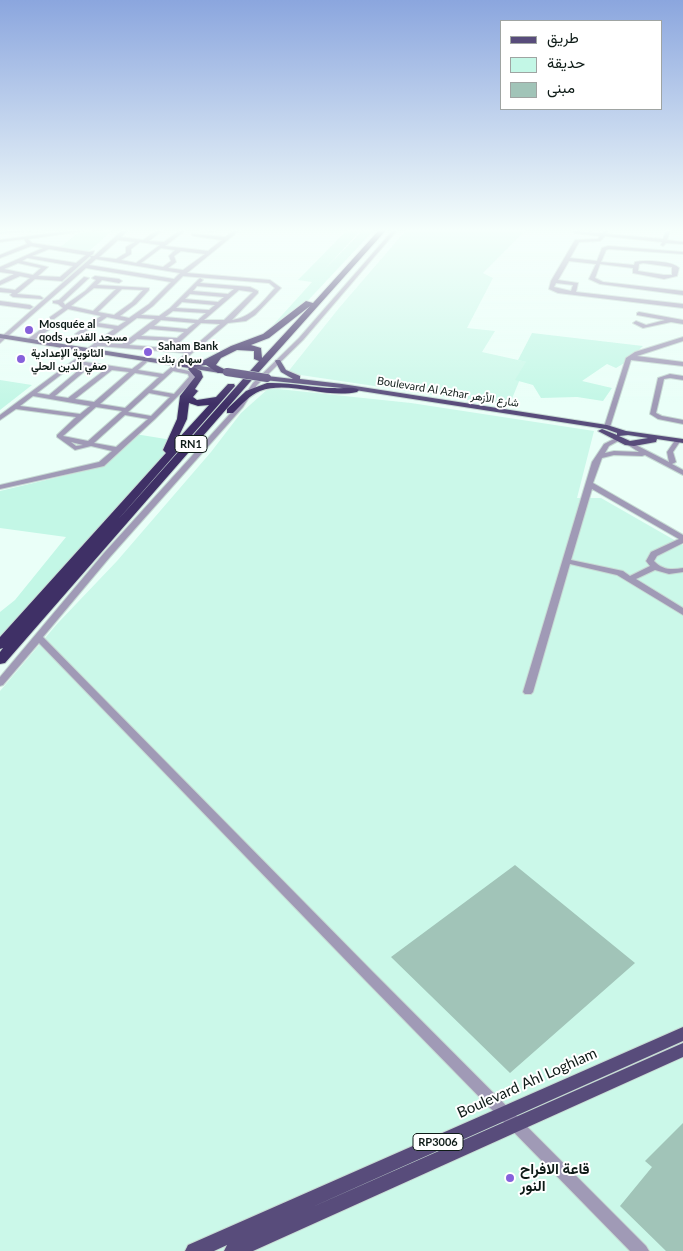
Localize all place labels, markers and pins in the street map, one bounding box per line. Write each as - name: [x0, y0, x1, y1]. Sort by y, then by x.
- place label: Mosquée al qods مسجد القدس: [39, 317, 128, 343]
- marker: Mosquée al qods مسجد القدس: [23, 324, 35, 336]
- place label: Saham Bank سهام بنك: [158, 339, 218, 365]
- place label: الثانوية الإعدادية صفي الدين الحلي: [31, 346, 107, 372]
- marker: Saham Bank سهام بنك: [142, 346, 154, 358]
- marker: الثانوية الإعدادية صفي الدين الحلي: [15, 353, 27, 365]
- place label: قاعة الافراح النور: [520, 1160, 590, 1195]
- marker: قاعة الافراح النور: [504, 1172, 516, 1184]

